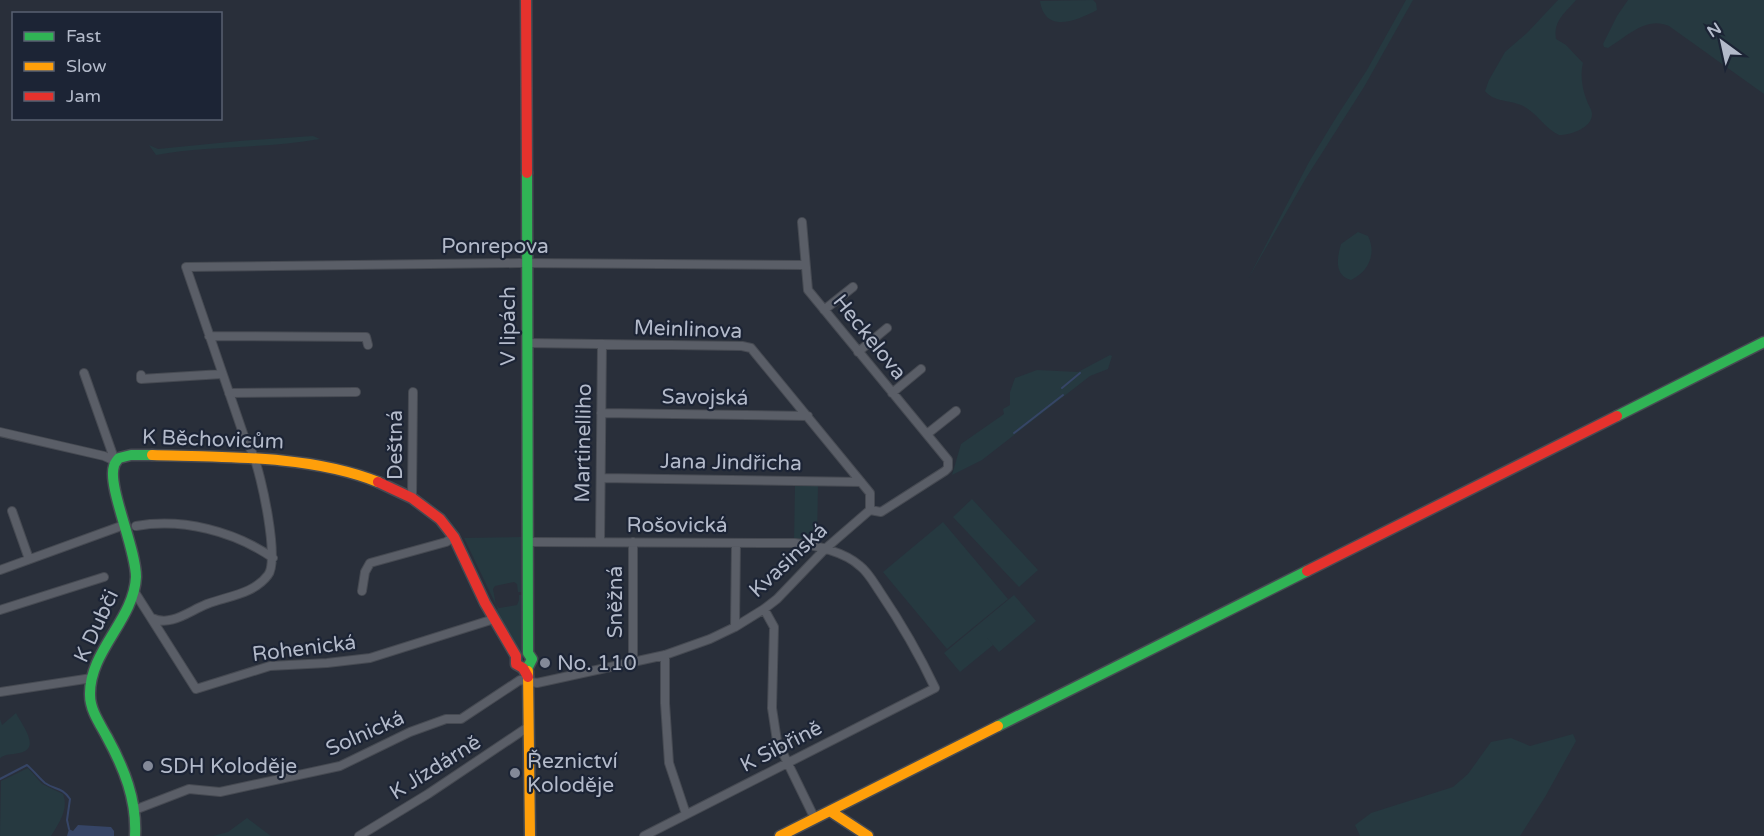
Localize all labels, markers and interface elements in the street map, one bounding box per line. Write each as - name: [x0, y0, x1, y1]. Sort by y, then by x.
- legend: [12, 12, 222, 120]
- north arrow: [1692, 12, 1752, 72]
- text: N: [1704, 18, 1725, 42]
- text: Fast: [66, 25, 101, 47]
- text: Slow: [66, 55, 107, 77]
- text: Jam: [66, 85, 101, 107]
- street label: Ponrepova: [441, 234, 549, 259]
- street label: V lipách: [496, 286, 521, 366]
- street label: Heckelova: [828, 290, 912, 385]
- street label: Meinlinova: [633, 315, 743, 344]
- street label: Martinelliho: [570, 383, 597, 503]
- street label: Savojská: [661, 384, 749, 411]
- street label: Deštná: [383, 410, 408, 480]
- street label: K Běchovicům: [142, 425, 284, 454]
- street label: Jana Jindřicha: [660, 449, 802, 476]
- street label: Rošovická: [626, 513, 728, 538]
- street label: Kvasinská: [744, 518, 833, 603]
- street label: Sněžná: [603, 566, 628, 638]
- street label: K Dubči: [69, 586, 124, 667]
- street label: Rohenická: [251, 630, 358, 667]
- place label: No. 110: [557, 651, 637, 676]
- marker: No. 110: [538, 656, 552, 670]
- street label: Solnická: [322, 705, 408, 762]
- street label: K Sibřině: [736, 715, 827, 778]
- street label: K Jízdárně: [385, 730, 486, 805]
- place label: Řeznictví Koloděje: [527, 749, 618, 798]
- place label: SDH Koloděje: [160, 754, 297, 779]
- marker: SDH Koloděje: [141, 759, 155, 773]
- marker: Řeznictví Koloděje: [508, 766, 522, 780]

